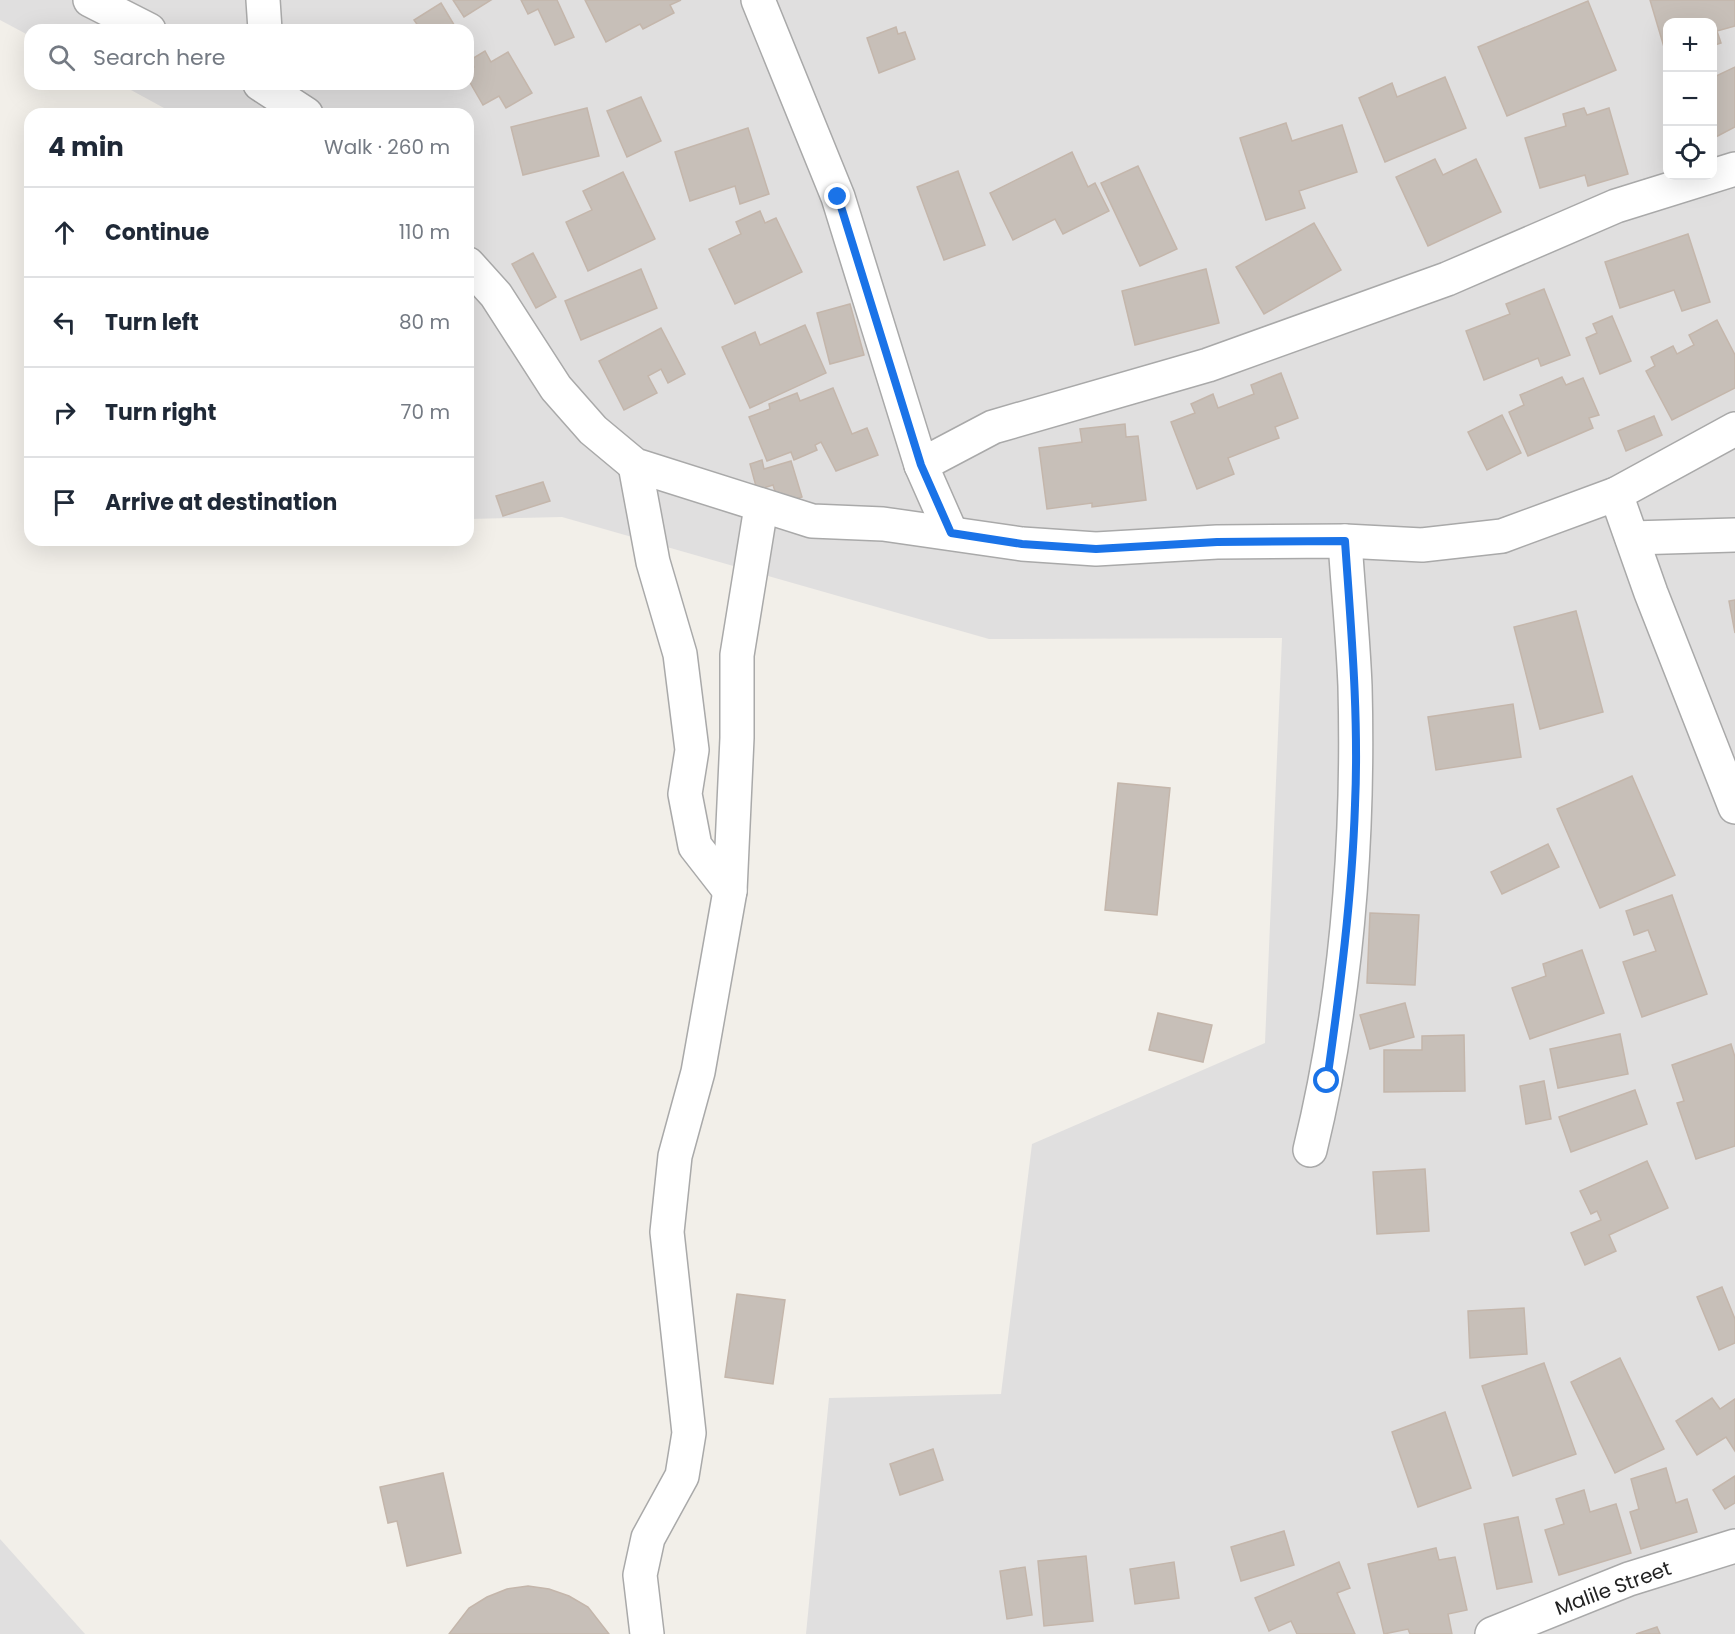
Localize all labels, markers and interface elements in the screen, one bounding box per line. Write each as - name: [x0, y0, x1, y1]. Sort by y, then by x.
- map controls: [1663, 18, 1717, 180]
- button: +: [1663, 18, 1717, 72]
- search box: [24, 24, 474, 90]
- icon: search: [45, 41, 78, 74]
- text: Search here: [93, 42, 226, 73]
- button: −: [1663, 72, 1717, 126]
- button: locate: [1663, 126, 1717, 180]
- text: 4 min: [48, 129, 124, 165]
- text: Walk · 260 m: [324, 133, 450, 161]
- route end: [824, 183, 850, 209]
- icon: ahead: [48, 216, 81, 249]
- text: Continue: [105, 217, 209, 248]
- text: 110 m: [399, 218, 450, 246]
- icon: left: [48, 306, 81, 339]
- text: Turn left: [105, 307, 199, 338]
- text: 80 m: [399, 308, 450, 336]
- icon: right: [48, 396, 81, 429]
- text: Turn right: [105, 397, 216, 428]
- text: 70 m: [401, 398, 450, 426]
- icon: arrive: [48, 486, 81, 519]
- text: Arrive at destination: [105, 487, 337, 518]
- route start: [1313, 1067, 1339, 1093]
- street label: Malile Street: [1551, 1554, 1675, 1622]

